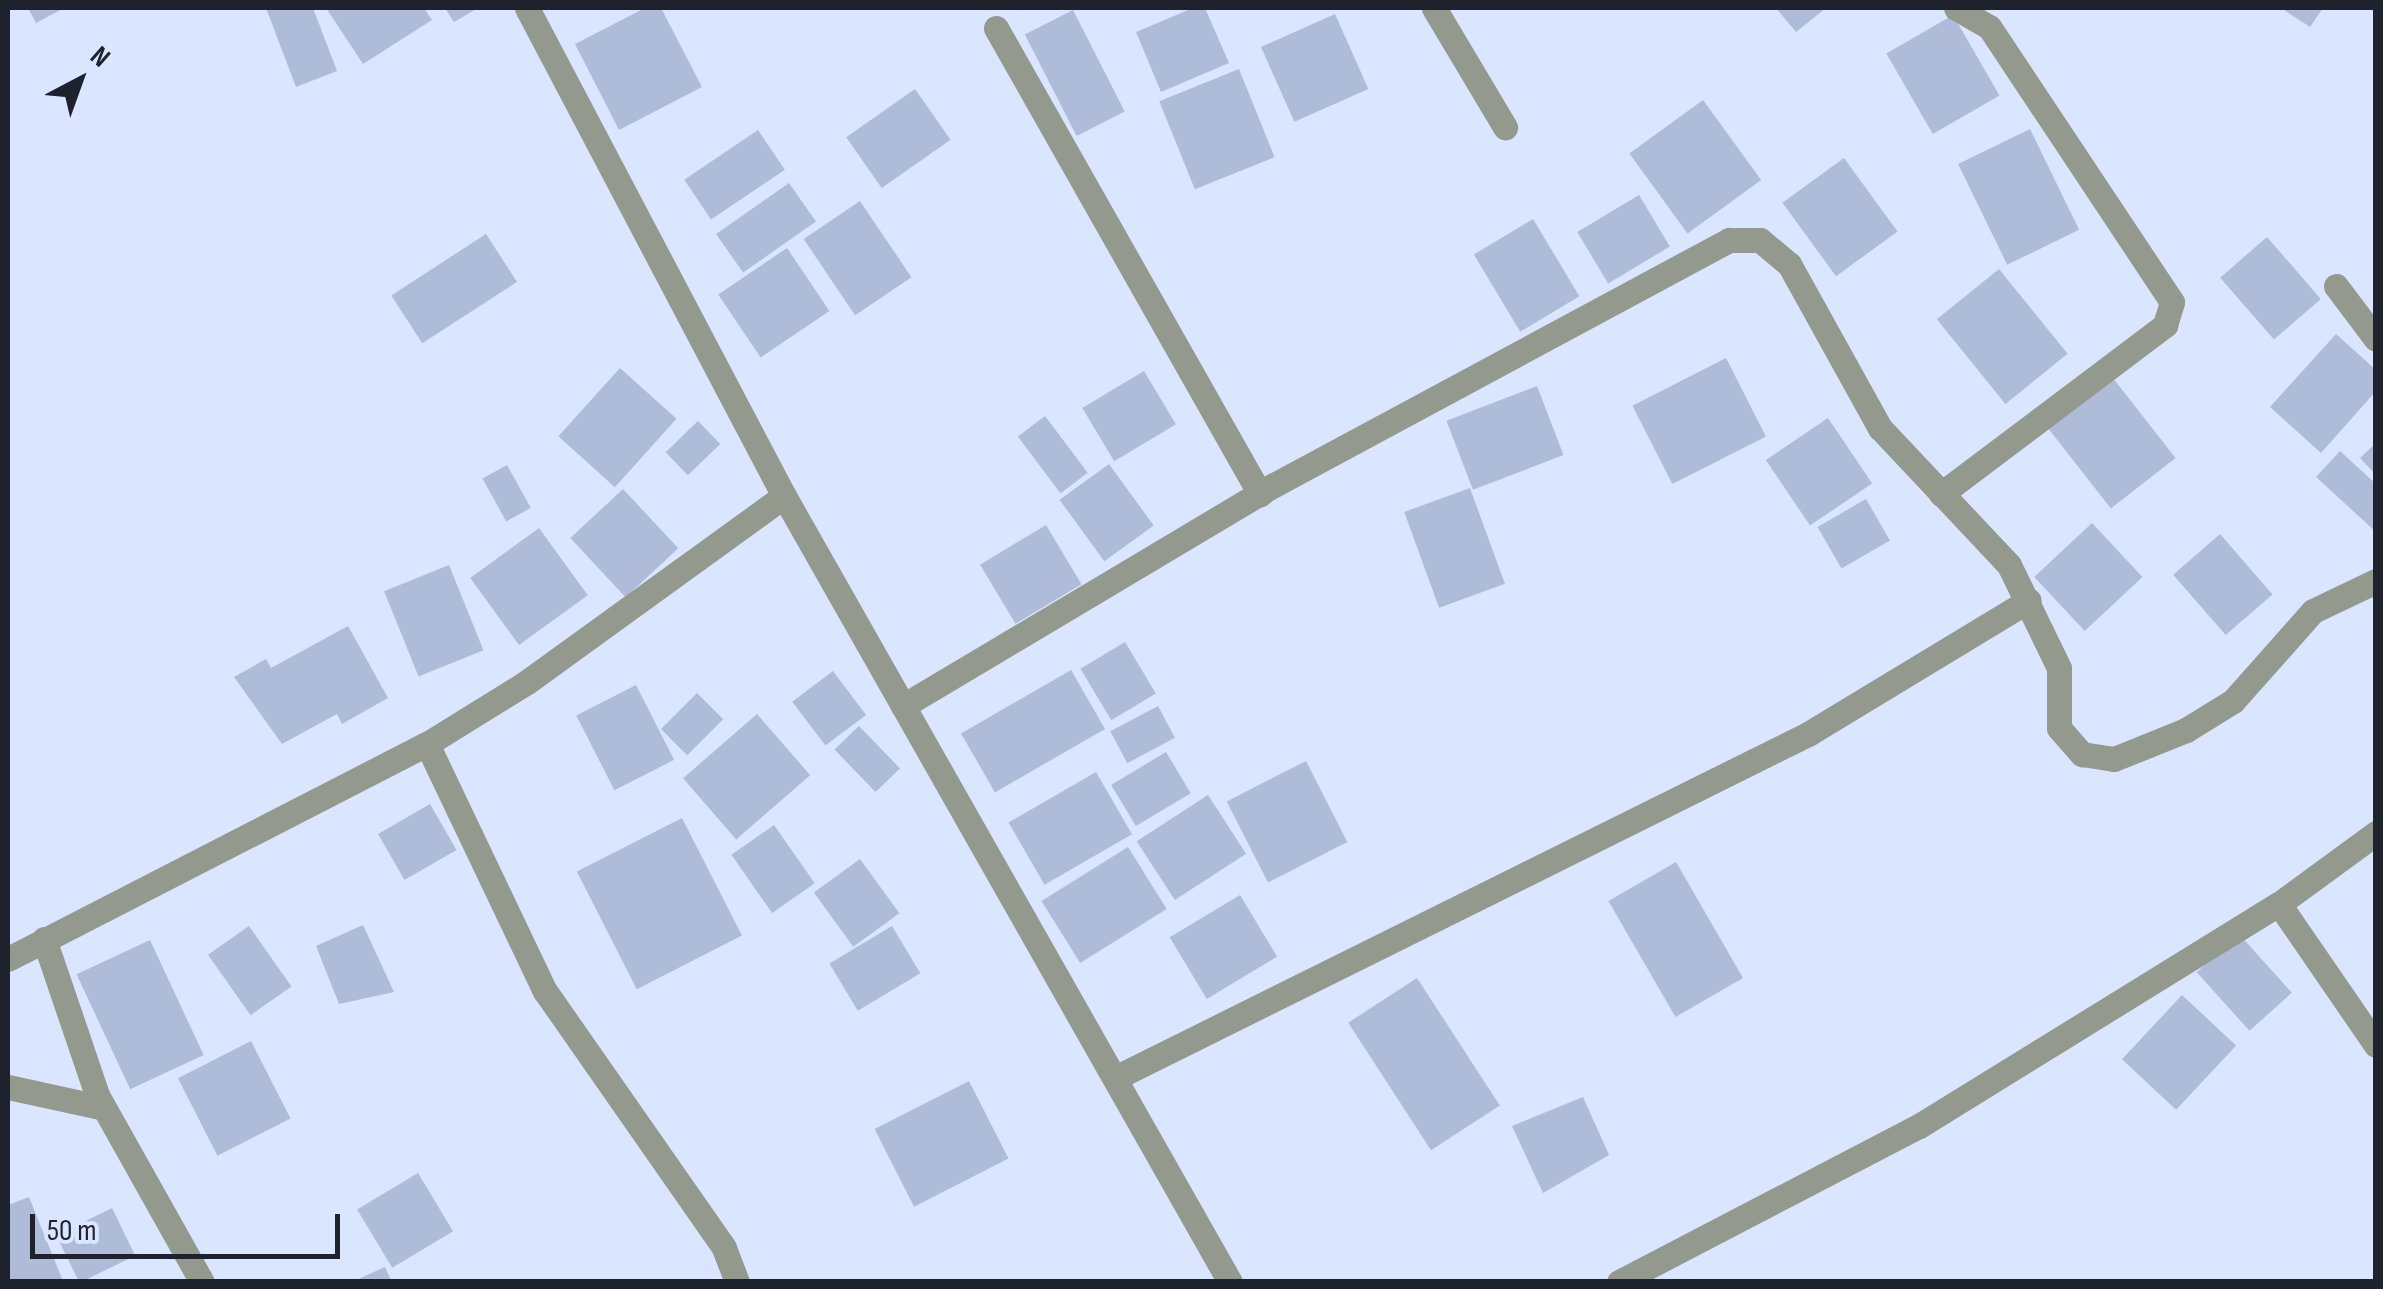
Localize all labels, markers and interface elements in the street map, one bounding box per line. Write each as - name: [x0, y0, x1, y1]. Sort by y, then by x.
- north arrow: [30, 30, 130, 130]
- text: N: [84, 40, 116, 74]
- scale bar: [35, 1194, 345, 1256]
- text: 50 m: [47, 1213, 96, 1249]

